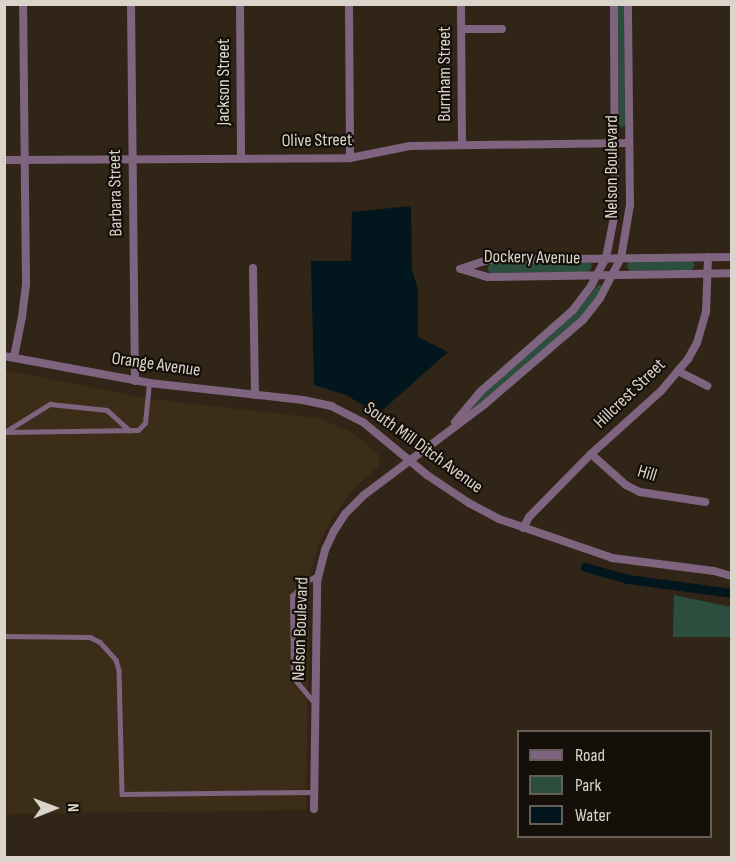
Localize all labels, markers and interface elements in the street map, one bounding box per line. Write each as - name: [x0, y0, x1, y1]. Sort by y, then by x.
- street label: Burnham Street: [434, 26, 456, 122]
- street label: Jackson Street: [213, 39, 235, 125]
- street label: Nelson Boulevard: [601, 115, 623, 219]
- street label: Olive Street: [281, 130, 353, 152]
- street label: Barbara Street: [104, 149, 128, 237]
- street label: Dockery Avenue: [484, 246, 580, 270]
- street label: Orange Avenue: [110, 348, 202, 382]
- street label: Hillcrest Street: [590, 355, 670, 433]
- street label: South Mill Ditch Avenue: [359, 398, 487, 498]
- street label: Hill: [635, 461, 659, 487]
- street label: Nelson Boulevard: [288, 577, 314, 681]
- legend: [517, 730, 712, 838]
- text: Road: [575, 745, 605, 766]
- text: Park: [575, 775, 601, 796]
- north arrow: [24, 778, 84, 838]
- text: N: [63, 803, 82, 812]
- text: Water: [575, 805, 611, 826]

